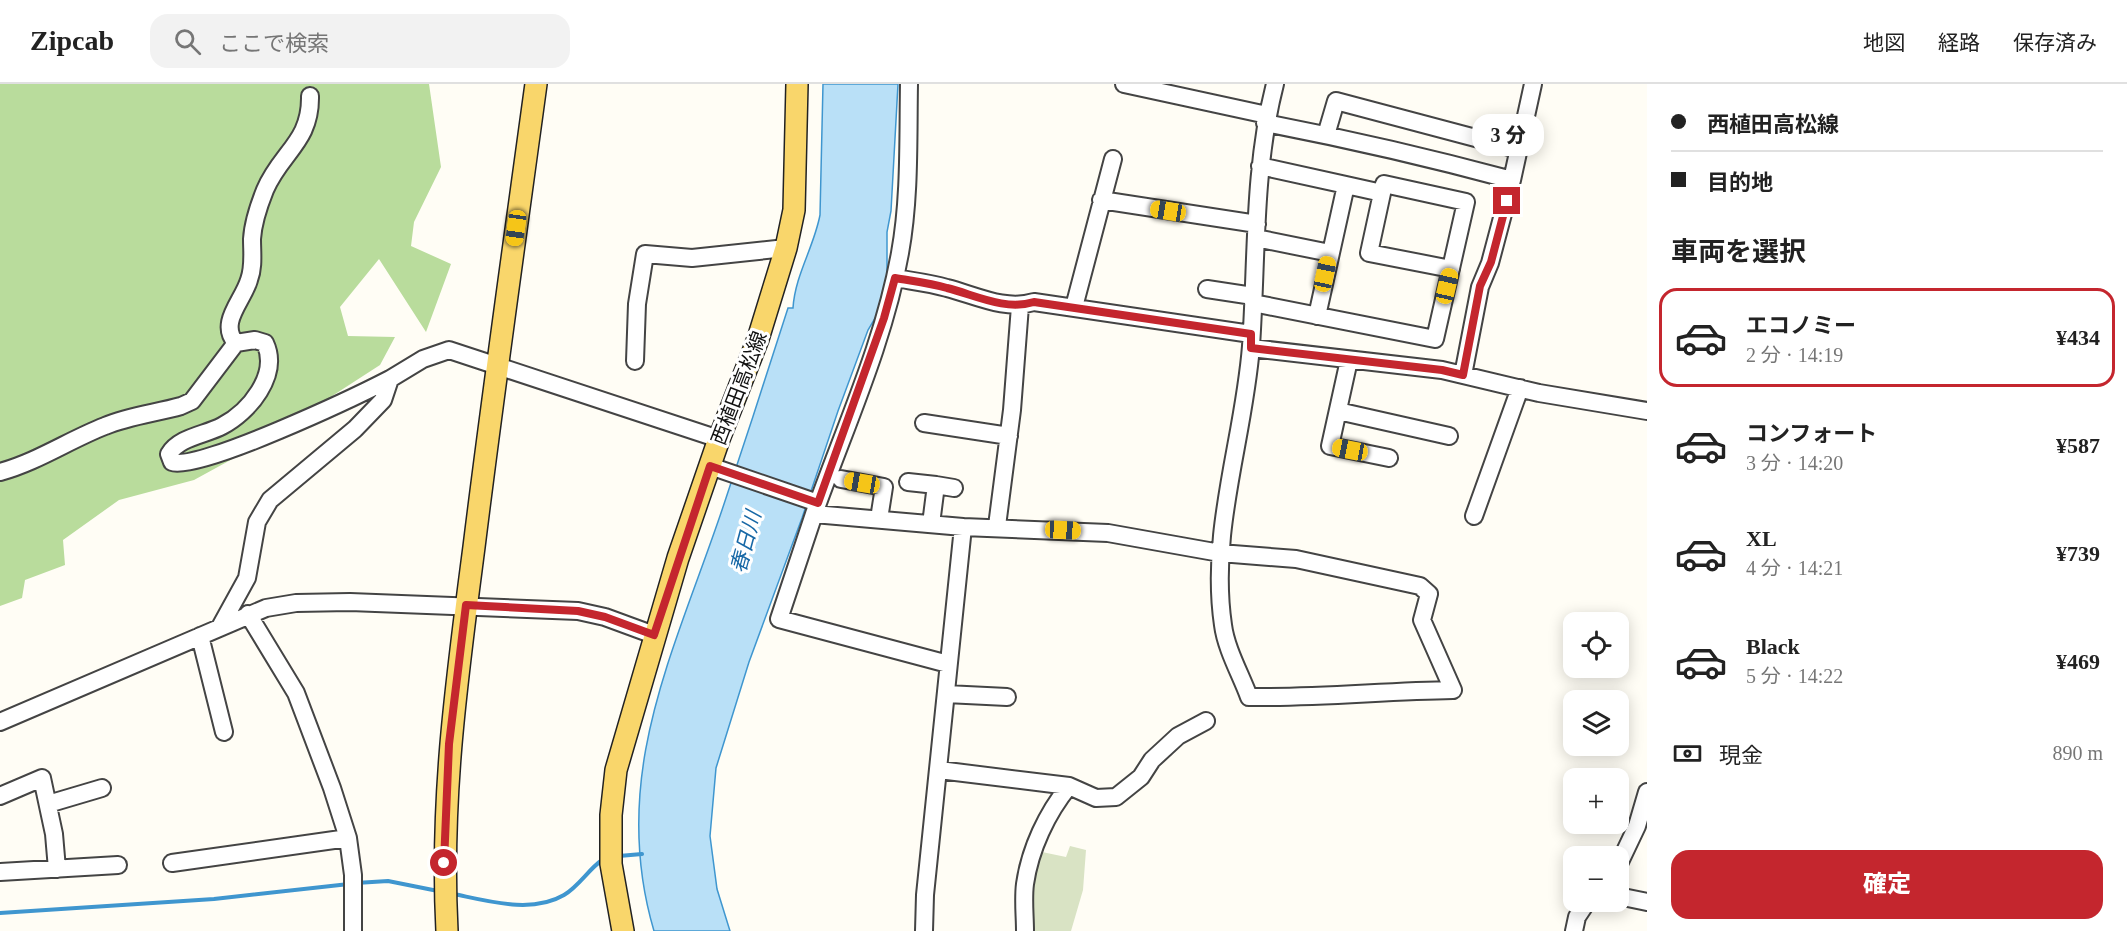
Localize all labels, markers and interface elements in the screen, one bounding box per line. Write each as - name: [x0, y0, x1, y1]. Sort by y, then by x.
- search box: [150, 14, 570, 68]
- text: Zipcab: [30, 25, 114, 56]
- icon: search: [171, 25, 204, 58]
- text: ここで検索: [219, 31, 329, 56]
- text: 地図: [1863, 31, 1905, 55]
- text: 経路: [1938, 31, 1980, 55]
- text: 保存済み: [2013, 31, 2097, 55]
- text: 西植田高松線: [1707, 112, 1839, 137]
- callout: 3 分: [1471, 114, 1543, 156]
- text: 3 分: [1491, 124, 1526, 146]
- text: 目的地: [1707, 170, 1773, 195]
- route end: [1493, 187, 1520, 214]
- car: [1149, 199, 1187, 223]
- car: [505, 209, 527, 247]
- text: 車両を選択: [1671, 237, 1806, 267]
- car: [1312, 255, 1338, 293]
- car: [1434, 266, 1460, 306]
- icon: car: [1674, 311, 1728, 365]
- text: エコノミー: [1746, 313, 1856, 338]
- text: ¥434: [2056, 325, 2100, 350]
- street label: 西植田高松線: [707, 328, 771, 448]
- text: 2 分 · 14:19: [1746, 344, 1843, 366]
- icon: car: [1674, 419, 1728, 473]
- text: コンフォート: [1746, 421, 1877, 446]
- text: ¥587: [2056, 433, 2100, 458]
- car: [1331, 438, 1369, 462]
- text: 3 分 · 14:20: [1746, 452, 1843, 474]
- car: [843, 471, 881, 495]
- water label: 春日川: [726, 507, 766, 576]
- car: [1045, 520, 1081, 540]
- text: XL: [1746, 526, 1777, 551]
- icon: car: [1674, 527, 1728, 581]
- text: ¥739: [2056, 541, 2100, 566]
- text: 4 分 · 14:21: [1746, 557, 1843, 579]
- map controls: [1563, 612, 1629, 912]
- button: locate: [1563, 612, 1629, 678]
- text: Black: [1746, 634, 1800, 659]
- icon: car: [1674, 635, 1728, 689]
- text: ¥469: [2056, 649, 2100, 674]
- text: 5 分 · 14:22: [1746, 665, 1843, 687]
- button: layers: [1563, 690, 1629, 756]
- icon: cash: [1671, 737, 1704, 770]
- text: 890 m: [2052, 742, 2103, 764]
- text: 現金: [1719, 743, 1763, 768]
- button: +: [1563, 768, 1629, 834]
- button: −: [1563, 846, 1629, 912]
- route start: [430, 849, 457, 876]
- button: 確定: [1671, 850, 2103, 919]

